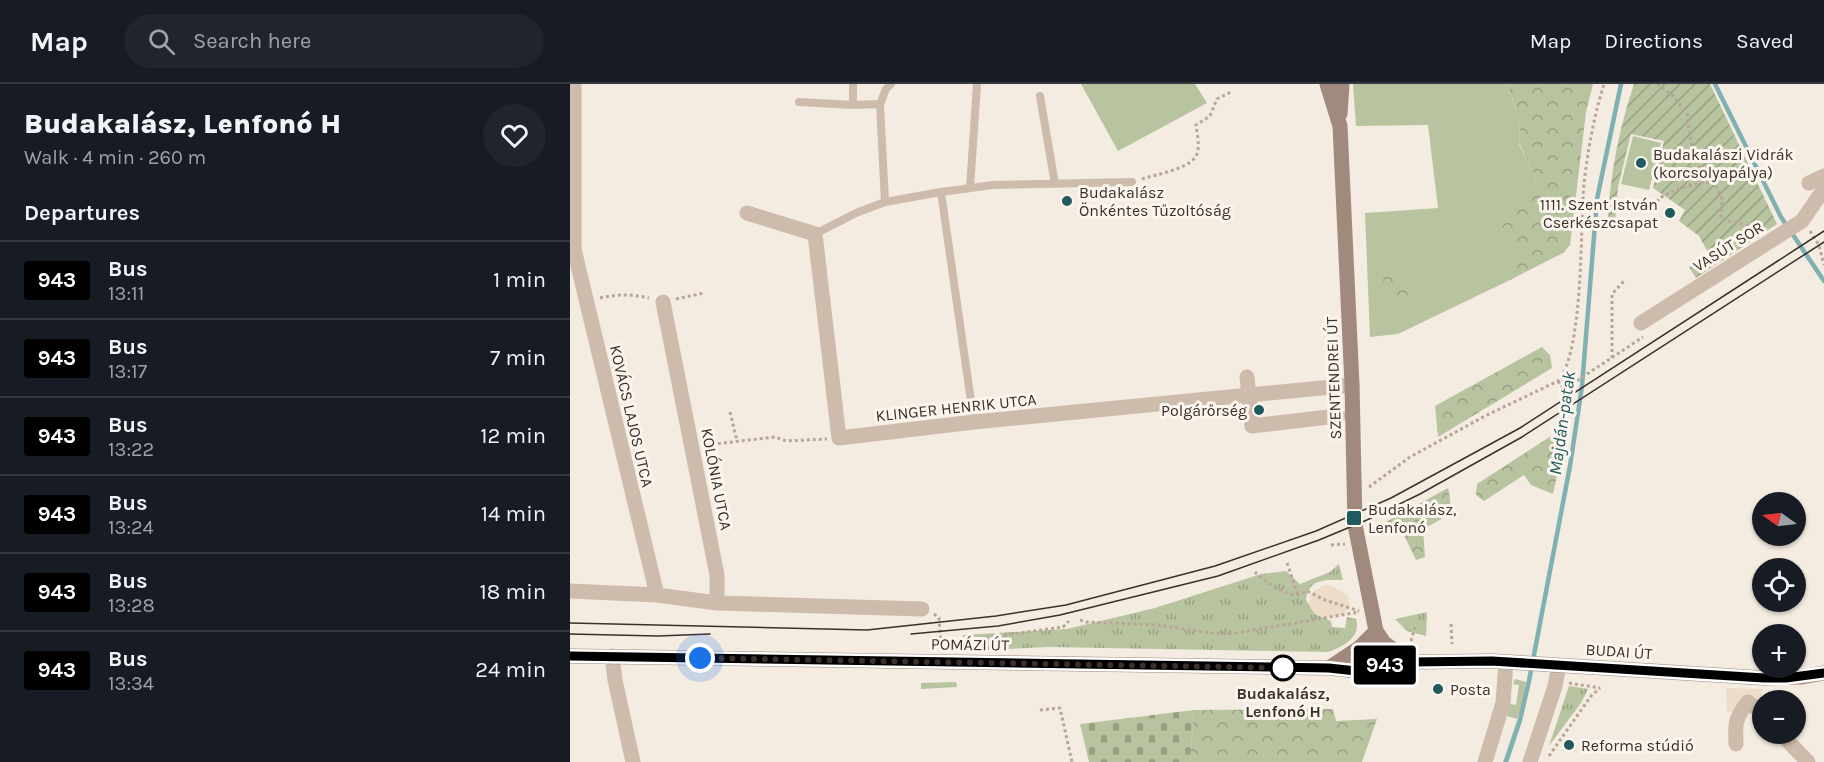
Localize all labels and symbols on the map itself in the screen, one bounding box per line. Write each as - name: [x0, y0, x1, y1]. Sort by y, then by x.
- place label: Budakalászi Vidrák (korcsolyapálya): [1653, 145, 1793, 182]
- marker: Budakalászi Vidrák (korcsolyapálya): [1634, 156, 1648, 170]
- place label: Budakalász Önkéntes Tűzoltóság: [1079, 183, 1231, 220]
- marker: Budakalász Önkéntes Tűzoltóság: [1060, 194, 1074, 208]
- place label: 1111. Szent István Cserkészcsapat: [1540, 195, 1658, 232]
- marker: 1111. Szent István Cserkészcsapat: [1663, 206, 1677, 220]
- street label: VASÚT SOR: [1690, 217, 1767, 276]
- street label: SZENTENDREI ÚT: [1322, 316, 1345, 440]
- street label: KOVÁCS LAJOS UTCA: [606, 343, 657, 489]
- water label: Majdán-patak: [1544, 369, 1580, 477]
- street label: KLINGER HENRIK UTCA: [875, 390, 1037, 425]
- place label: Polgárőrség: [1161, 401, 1247, 420]
- marker: Polgárőrség: [1252, 403, 1266, 417]
- street label: KOLÓNIA UTCA: [697, 426, 736, 532]
- north arrow: [1752, 492, 1806, 546]
- place label: Budakalász, Lenfonó: [1368, 500, 1456, 537]
- marker: Budakalász, Lenfonó: [1345, 509, 1363, 527]
- street label: POMÁZI ÚT: [931, 634, 1009, 655]
- street label: BUDAI ÚT: [1585, 640, 1653, 663]
- your location: [685, 643, 715, 673]
- line badge: 943: [1350, 646, 1420, 684]
- marker: Budakalász, Lenfonó H: [1270, 655, 1296, 681]
- place label: Posta: [1450, 680, 1491, 699]
- marker: Posta: [1431, 682, 1445, 696]
- place label: Budakalász, Lenfonó H: [1236, 684, 1330, 721]
- place label: Reforma stúdió: [1581, 736, 1694, 755]
- marker: Reforma stúdió: [1562, 738, 1576, 752]

